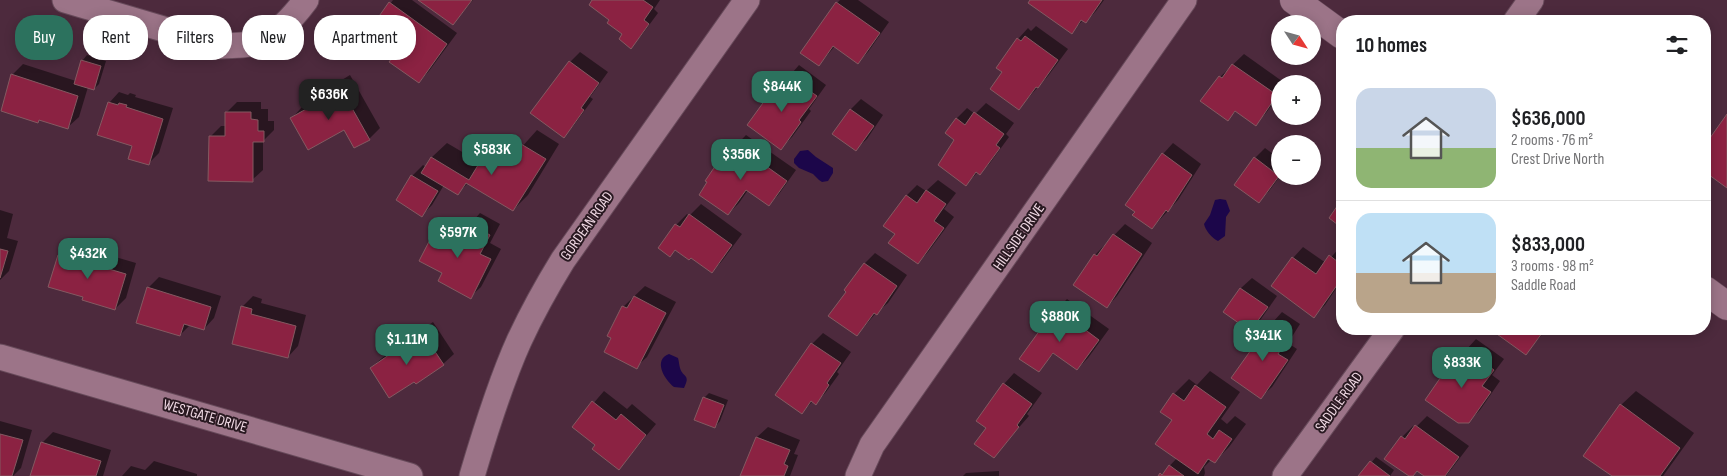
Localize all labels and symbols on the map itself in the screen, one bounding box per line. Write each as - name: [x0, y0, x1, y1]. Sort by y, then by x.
- north arrow: [1271, 15, 1321, 65]
- pin: $844K: [747, 70, 817, 113]
- pin: $636K: [294, 78, 364, 121]
- pin: $583K: [457, 134, 527, 176]
- pin: $356K: [706, 138, 776, 181]
- street label: GORDEAN ROAD: [556, 188, 618, 264]
- street label: HILLSIDE DRIVE: [989, 200, 1049, 274]
- pin: $597K: [423, 216, 493, 259]
- pin: $432K: [53, 238, 123, 280]
- pin: $880K: [1025, 300, 1095, 343]
- pin: $341K: [1228, 320, 1298, 362]
- pin: $1.11M: [366, 324, 448, 366]
- pin: $833K: [1427, 346, 1497, 389]
- street label: SADDLE ROAD: [1311, 368, 1367, 436]
- street label: WESTGATE DRIVE: [161, 395, 249, 437]

